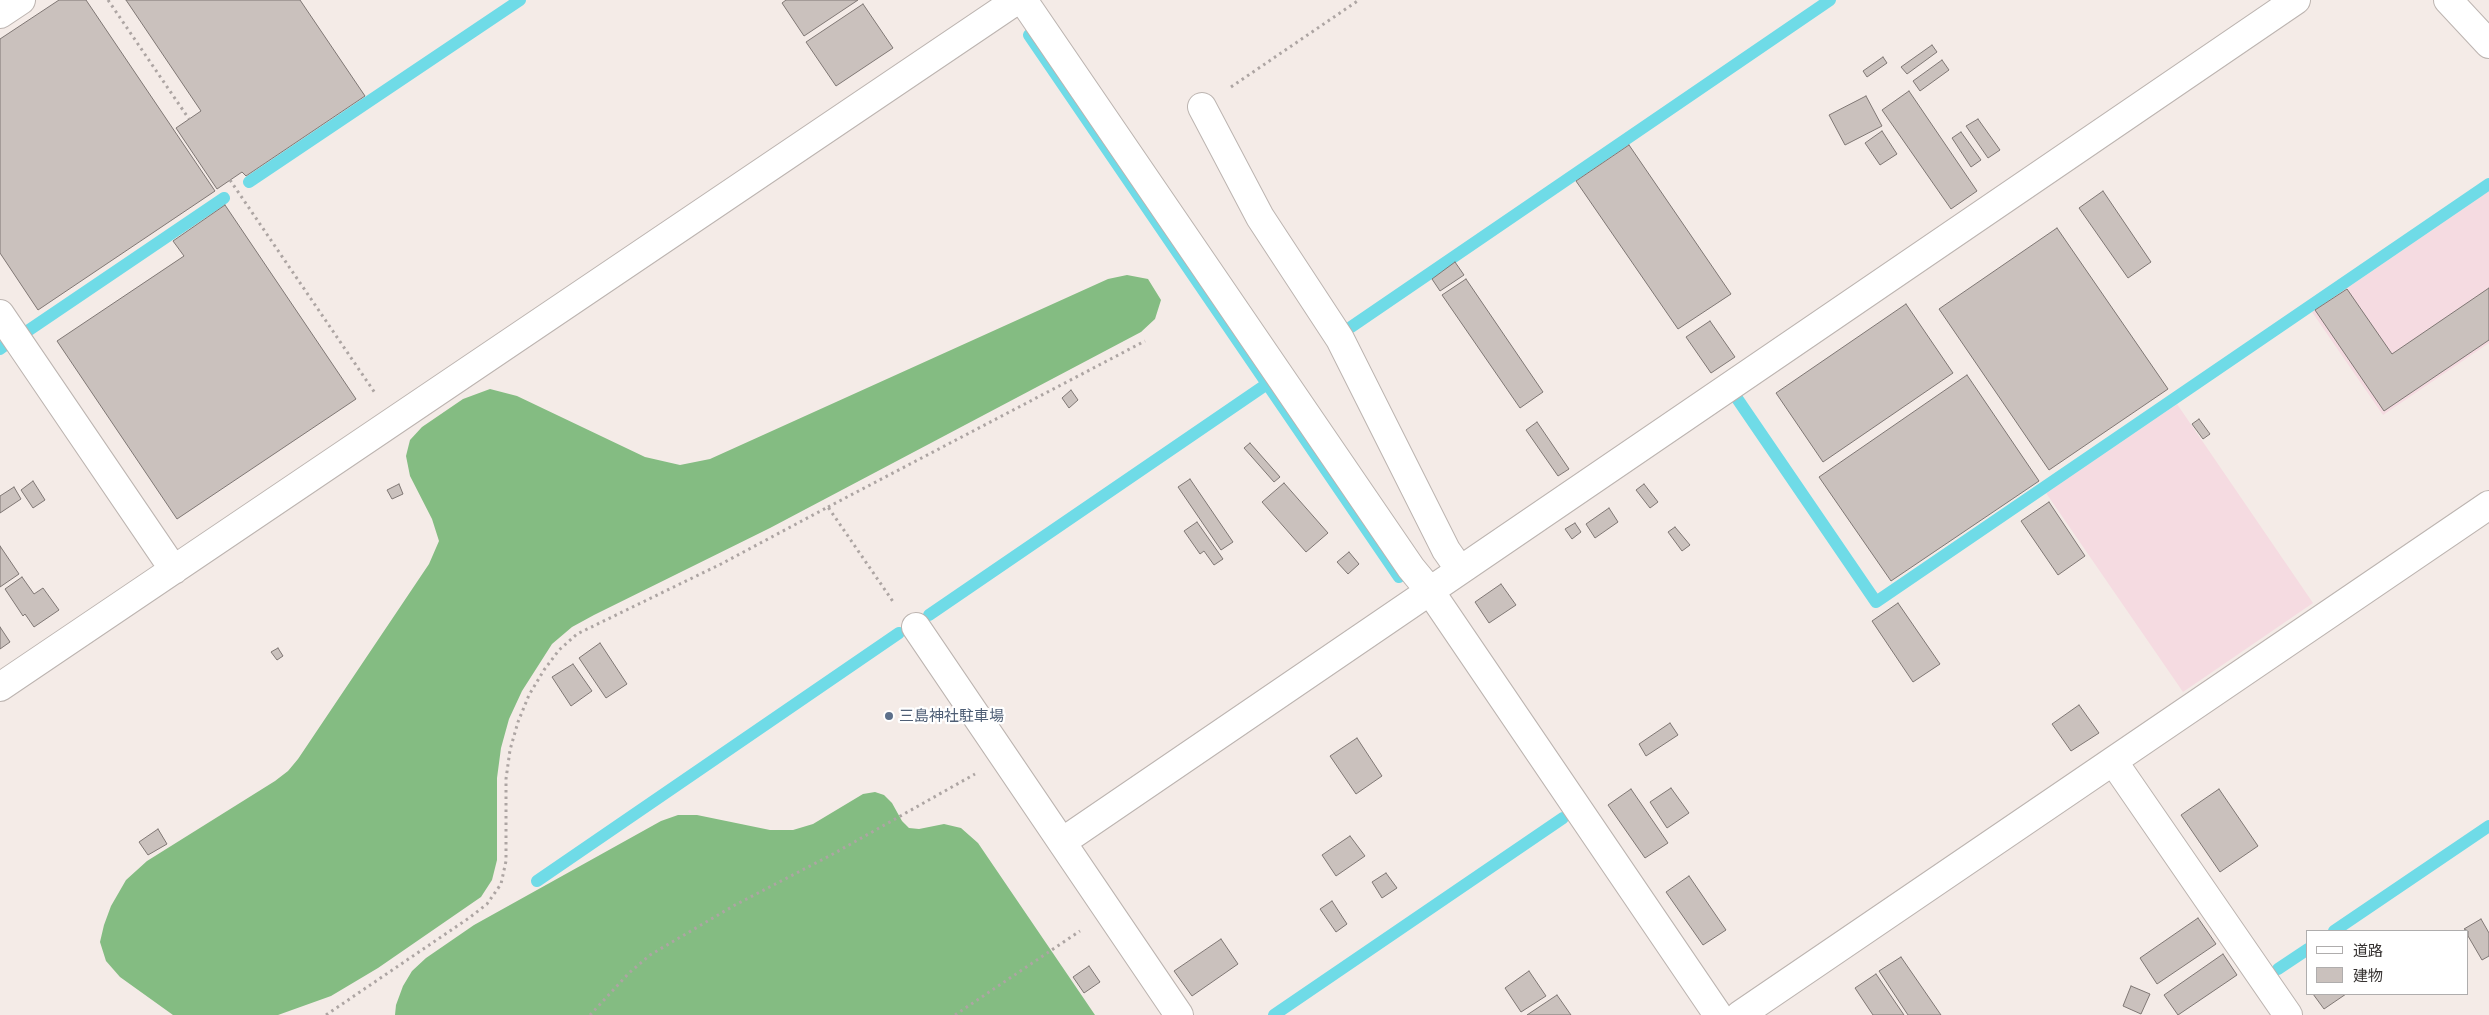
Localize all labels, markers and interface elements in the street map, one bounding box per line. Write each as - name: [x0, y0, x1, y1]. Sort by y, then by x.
- place label: 三島神社駐車場: [899, 707, 1004, 725]
- marker: 三島神社駐車場: [883, 710, 895, 722]
- legend: [2306, 930, 2469, 995]
- text: 道路: [2353, 941, 2383, 959]
- text: 建物: [2353, 966, 2383, 984]

